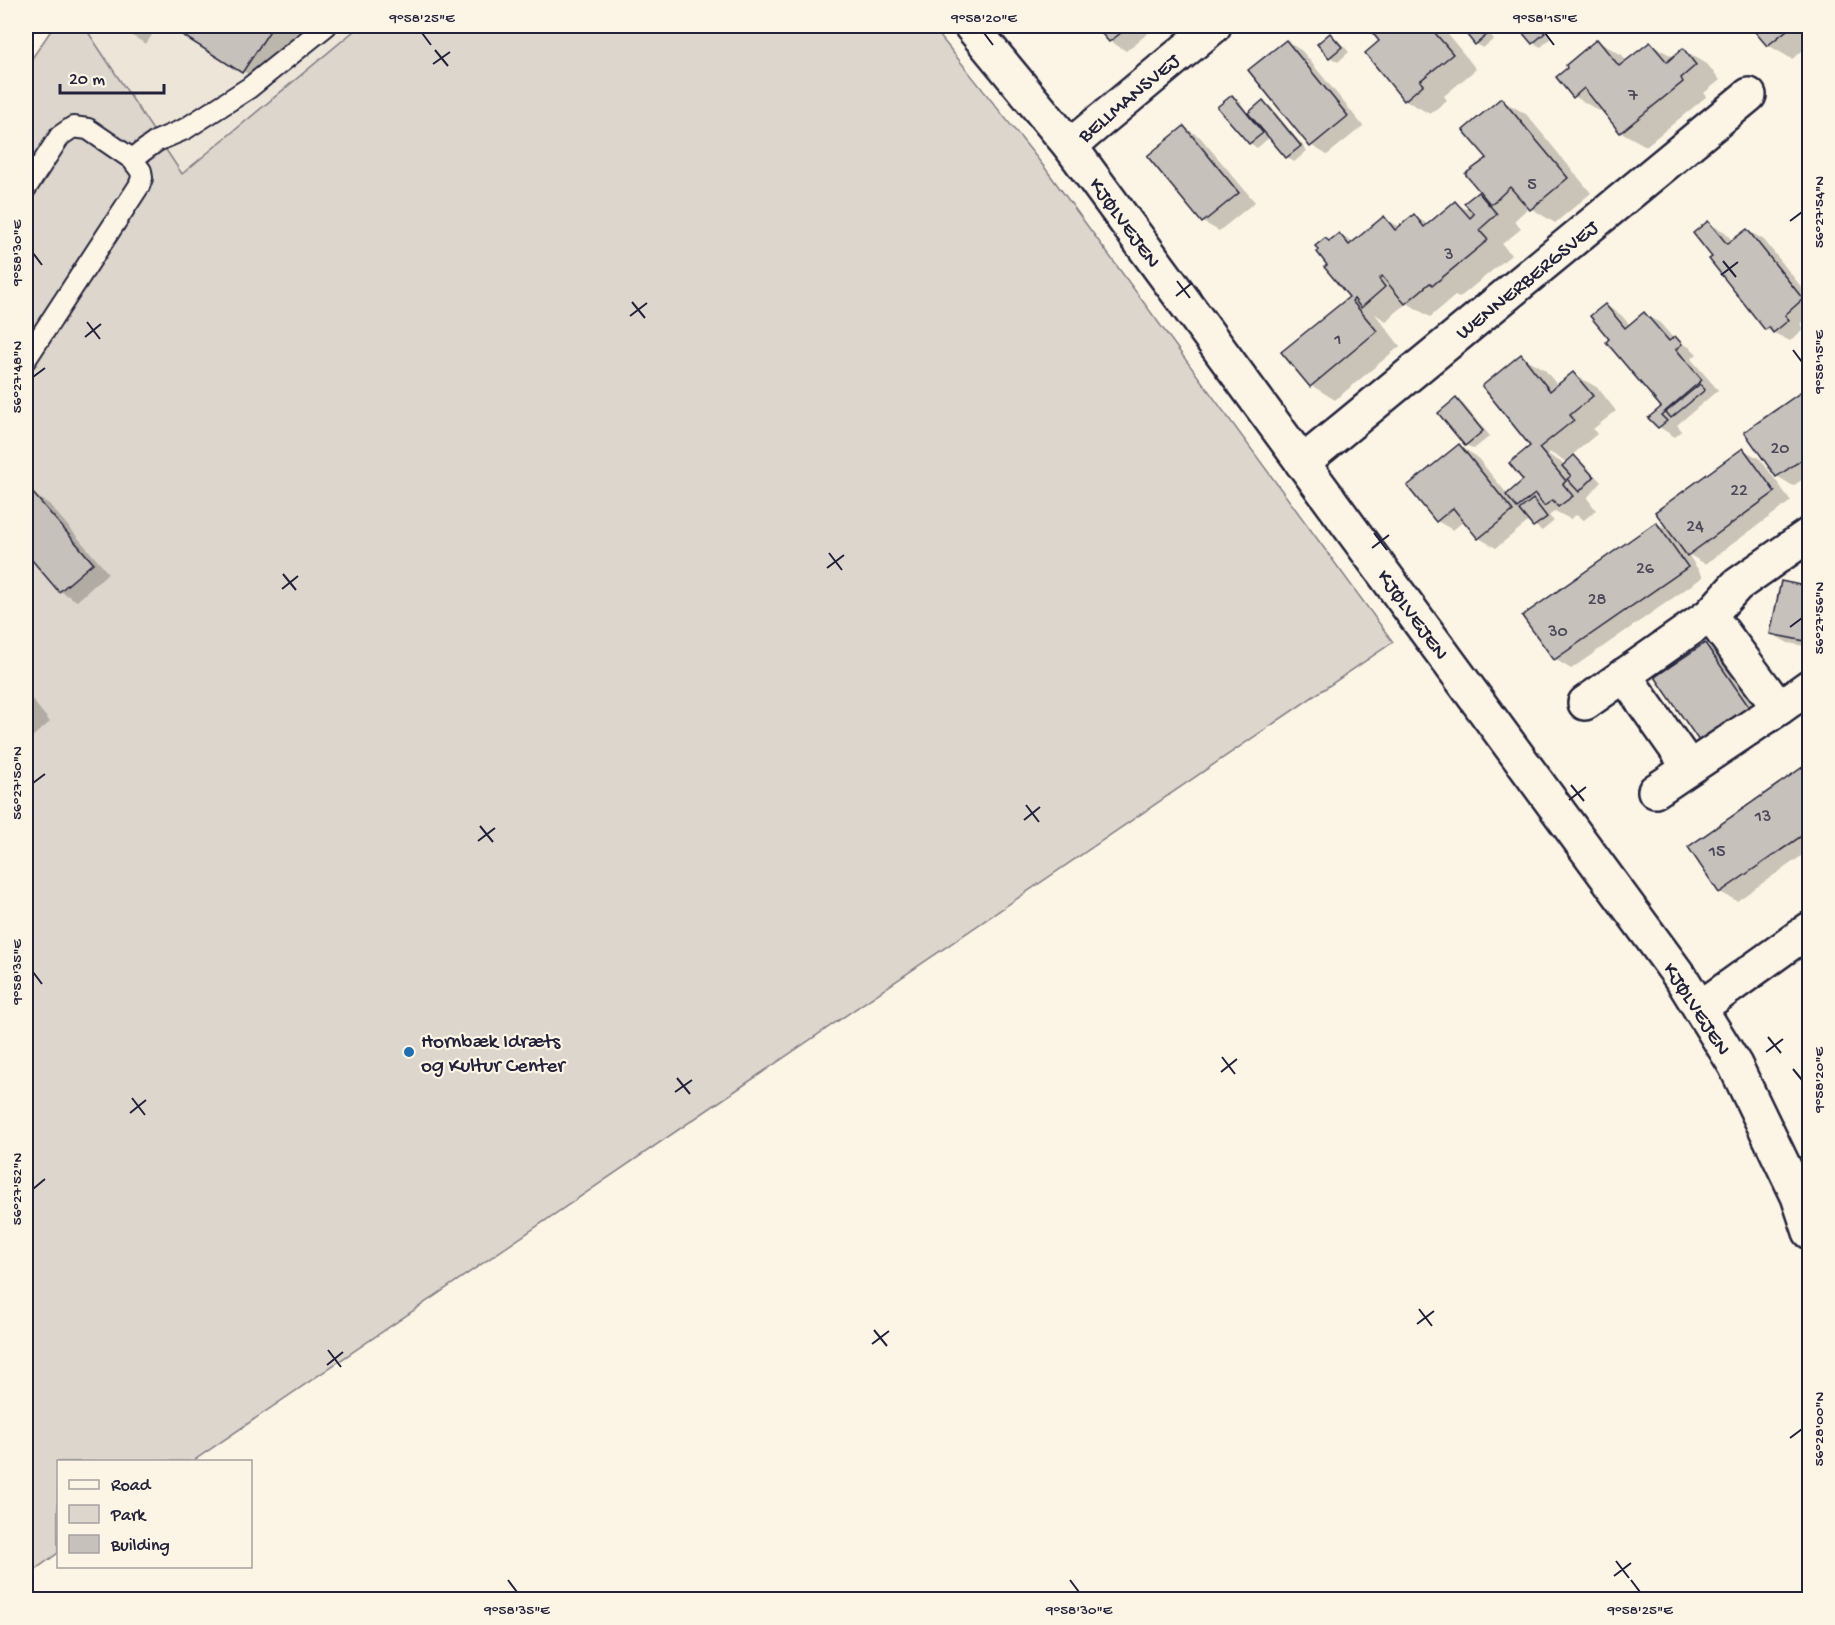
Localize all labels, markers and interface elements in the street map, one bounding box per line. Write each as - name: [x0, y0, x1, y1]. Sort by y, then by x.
- text: 9°58'25"E: [389, 10, 455, 28]
- text: 9°58'20"E: [950, 10, 1017, 28]
- text: 9°58'15"E: [1512, 10, 1578, 28]
- street label: BELLMANSVEJ: [1073, 49, 1187, 150]
- scale bar: [60, 57, 164, 95]
- text: 20 m: [69, 70, 105, 91]
- house number: 7: [1627, 86, 1638, 107]
- street label: KJØLVEJEN: [1082, 174, 1164, 274]
- house number: 5: [1527, 175, 1537, 196]
- text: 56°27'54"N: [1811, 176, 1829, 248]
- street label: WENNERBERGSVEJ: [1452, 216, 1605, 347]
- text: 9°58'30"E: [9, 219, 27, 287]
- house number: 3: [1443, 245, 1454, 266]
- text: 9°58'15"E: [1811, 329, 1829, 395]
- house number: 1: [1333, 330, 1342, 351]
- text: 56°27'48"N: [9, 341, 27, 413]
- house number: 20: [1770, 439, 1790, 460]
- house number: 22: [1730, 481, 1748, 502]
- house number: 24: [1686, 517, 1704, 538]
- house number: 26: [1636, 559, 1655, 580]
- street label: KJØLVEJEN: [1370, 566, 1452, 666]
- text: 56°27'56"N: [1811, 581, 1829, 654]
- house number: 28: [1588, 590, 1606, 611]
- house number: 30: [1547, 622, 1568, 643]
- text: 56°27'50"N: [9, 746, 27, 820]
- house number: 13: [1754, 807, 1771, 828]
- house number: 15: [1708, 842, 1725, 863]
- text: 9°58'35"E: [9, 939, 27, 1006]
- street label: KJØLVEJEN: [1656, 959, 1734, 1061]
- place label: Hornbæk Idræts og Kultur Center: [421, 1031, 566, 1080]
- marker: Hornbæk Idræts og Kultur Center: [402, 1045, 416, 1059]
- text: 9°58'20"E: [1811, 1047, 1829, 1114]
- text: 56°27'52"N: [9, 1153, 27, 1225]
- text: 56°28'00"N: [1811, 1391, 1829, 1466]
- legend: [57, 1460, 252, 1568]
- text: Road: [111, 1476, 152, 1497]
- text: Park: [110, 1506, 147, 1527]
- text: Building: [110, 1536, 170, 1557]
- text: 9°58'35"E: [483, 1602, 550, 1620]
- text: 9°58'30"E: [1045, 1602, 1113, 1620]
- text: 9°58'25"E: [1607, 1602, 1673, 1620]

